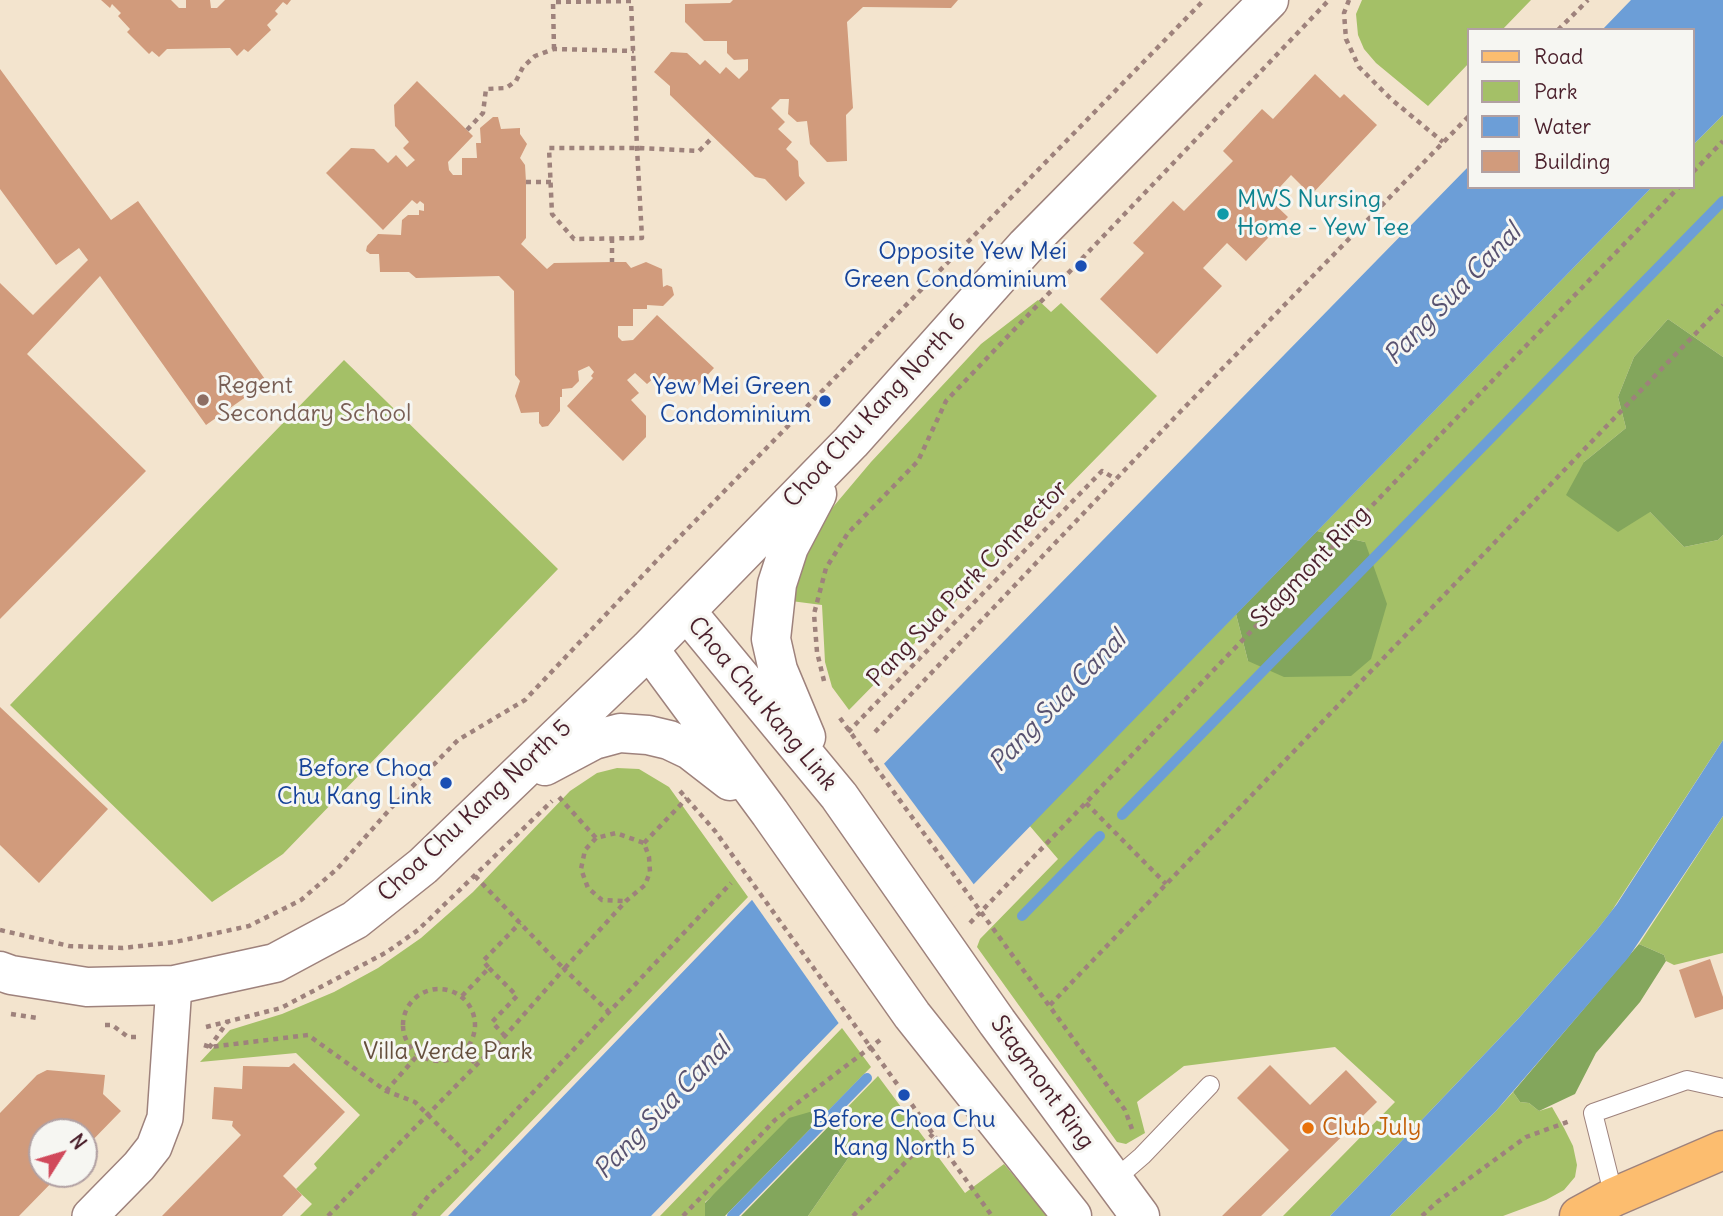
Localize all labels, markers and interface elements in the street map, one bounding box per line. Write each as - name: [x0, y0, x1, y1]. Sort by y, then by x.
- legend: [1468, 28, 1695, 189]
- text: Road: [1534, 43, 1583, 70]
- text: Park: [1534, 78, 1577, 105]
- text: Water: [1534, 113, 1591, 140]
- text: Building: [1534, 148, 1610, 175]
- place label: MWS Nursing Home - Yew Tee: [1237, 186, 1409, 242]
- marker: MWS Nursing Home - Yew Tee: [1215, 206, 1231, 222]
- water label: Pang Sua Canal: [1378, 218, 1528, 372]
- place label: Opposite Yew Mei Green Condominium: [844, 238, 1067, 294]
- marker: Opposite Yew Mei Green Condominium: [1073, 258, 1089, 274]
- street label: Choa Chu Kang North 6: [778, 308, 972, 514]
- place label: Regent Secondary School: [217, 372, 411, 428]
- place label: Yew Mei Green Condominium: [653, 373, 811, 429]
- marker: Regent Secondary School: [195, 392, 211, 408]
- marker: Yew Mei Green Condominium: [817, 393, 833, 409]
- street label: Pang Sua Park Connector: [862, 475, 1074, 693]
- street label: Stagmont Ring: [1246, 500, 1376, 634]
- street label: Choa Chu Kang Link: [681, 611, 843, 797]
- water label: Pang Sua Canal: [983, 625, 1133, 779]
- street label: Choa Chu Kang North 5: [372, 714, 578, 908]
- place label: Before Choa Chu Kang Link: [277, 755, 432, 811]
- marker: Before Choa Chu Kang Link: [438, 775, 454, 791]
- street label: Stagmont Ring: [984, 1011, 1100, 1155]
- water label: Pang Sua Canal: [588, 1032, 738, 1186]
- park label: Villa Verde Park: [363, 1038, 533, 1066]
- marker: Before Choa Chu Kang North 5: [896, 1087, 912, 1103]
- place label: Before Choa Chu Kang North 5: [812, 1106, 996, 1162]
- place label: Club July: [1322, 1114, 1421, 1142]
- north arrow: [28, 1118, 98, 1188]
- marker: Club July: [1300, 1120, 1316, 1136]
- text: N: [65, 1129, 92, 1154]

